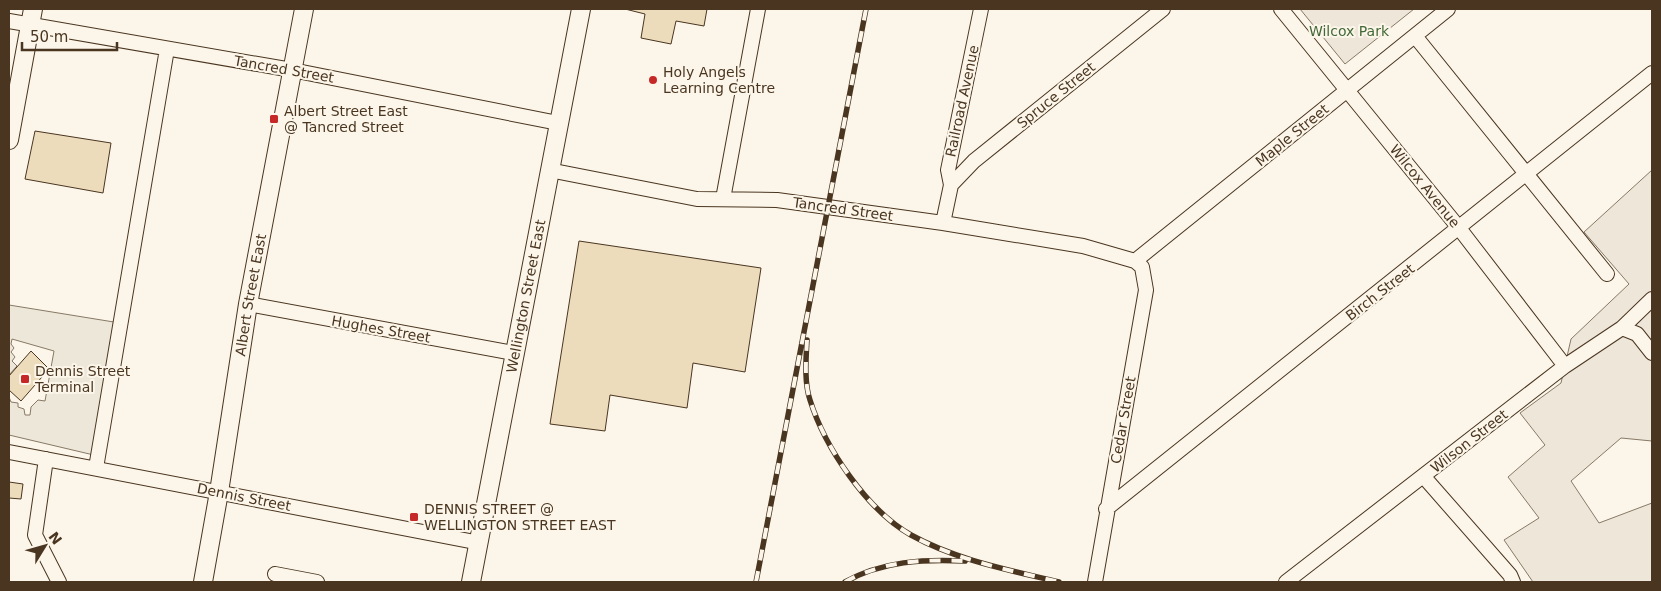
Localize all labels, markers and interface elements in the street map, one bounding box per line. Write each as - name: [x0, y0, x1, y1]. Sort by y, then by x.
- scale bar: [22, 20, 118, 52]
- park label: Wilcox Park: [1309, 23, 1390, 39]
- text: 50 m: [30, 28, 68, 46]
- street label: Railroad Avenue: [942, 44, 982, 158]
- street label: Tancred Street: [232, 52, 336, 86]
- street label: Spruce Street: [1014, 58, 1099, 131]
- place label: Holy Angels Learning Centre: [663, 64, 775, 96]
- marker: Holy Angels Learning Centre: [647, 74, 659, 86]
- street label: Maple Street: [1252, 100, 1332, 169]
- place label: Albert Street East @ Tancred Street: [284, 103, 408, 135]
- marker: Albert Street East @ Tancred Street: [268, 113, 280, 125]
- street label: Wilcox Avenue: [1387, 141, 1463, 231]
- street label: Tancred Street: [791, 194, 895, 224]
- street label: Wellington Street East: [503, 218, 548, 374]
- street label: Albert Street East: [232, 232, 269, 357]
- street label: Birch Street: [1343, 260, 1418, 324]
- street label: Hughes Street: [330, 312, 432, 346]
- place label: Dennis Street Terminal: [34, 363, 131, 395]
- marker: Dennis Street Terminal: [19, 373, 31, 385]
- street label: Cedar Street: [1107, 374, 1139, 465]
- street label: Wilson Street: [1427, 406, 1511, 476]
- street label: Dennis Street: [196, 480, 293, 514]
- place label: DENNIS STREET @ WELLINGTON STREET EAST: [424, 501, 616, 533]
- marker: DENNIS STREET @ WELLINGTON STREET EAST: [408, 511, 420, 523]
- north arrow: [20, 521, 70, 571]
- text: N: [45, 529, 65, 548]

